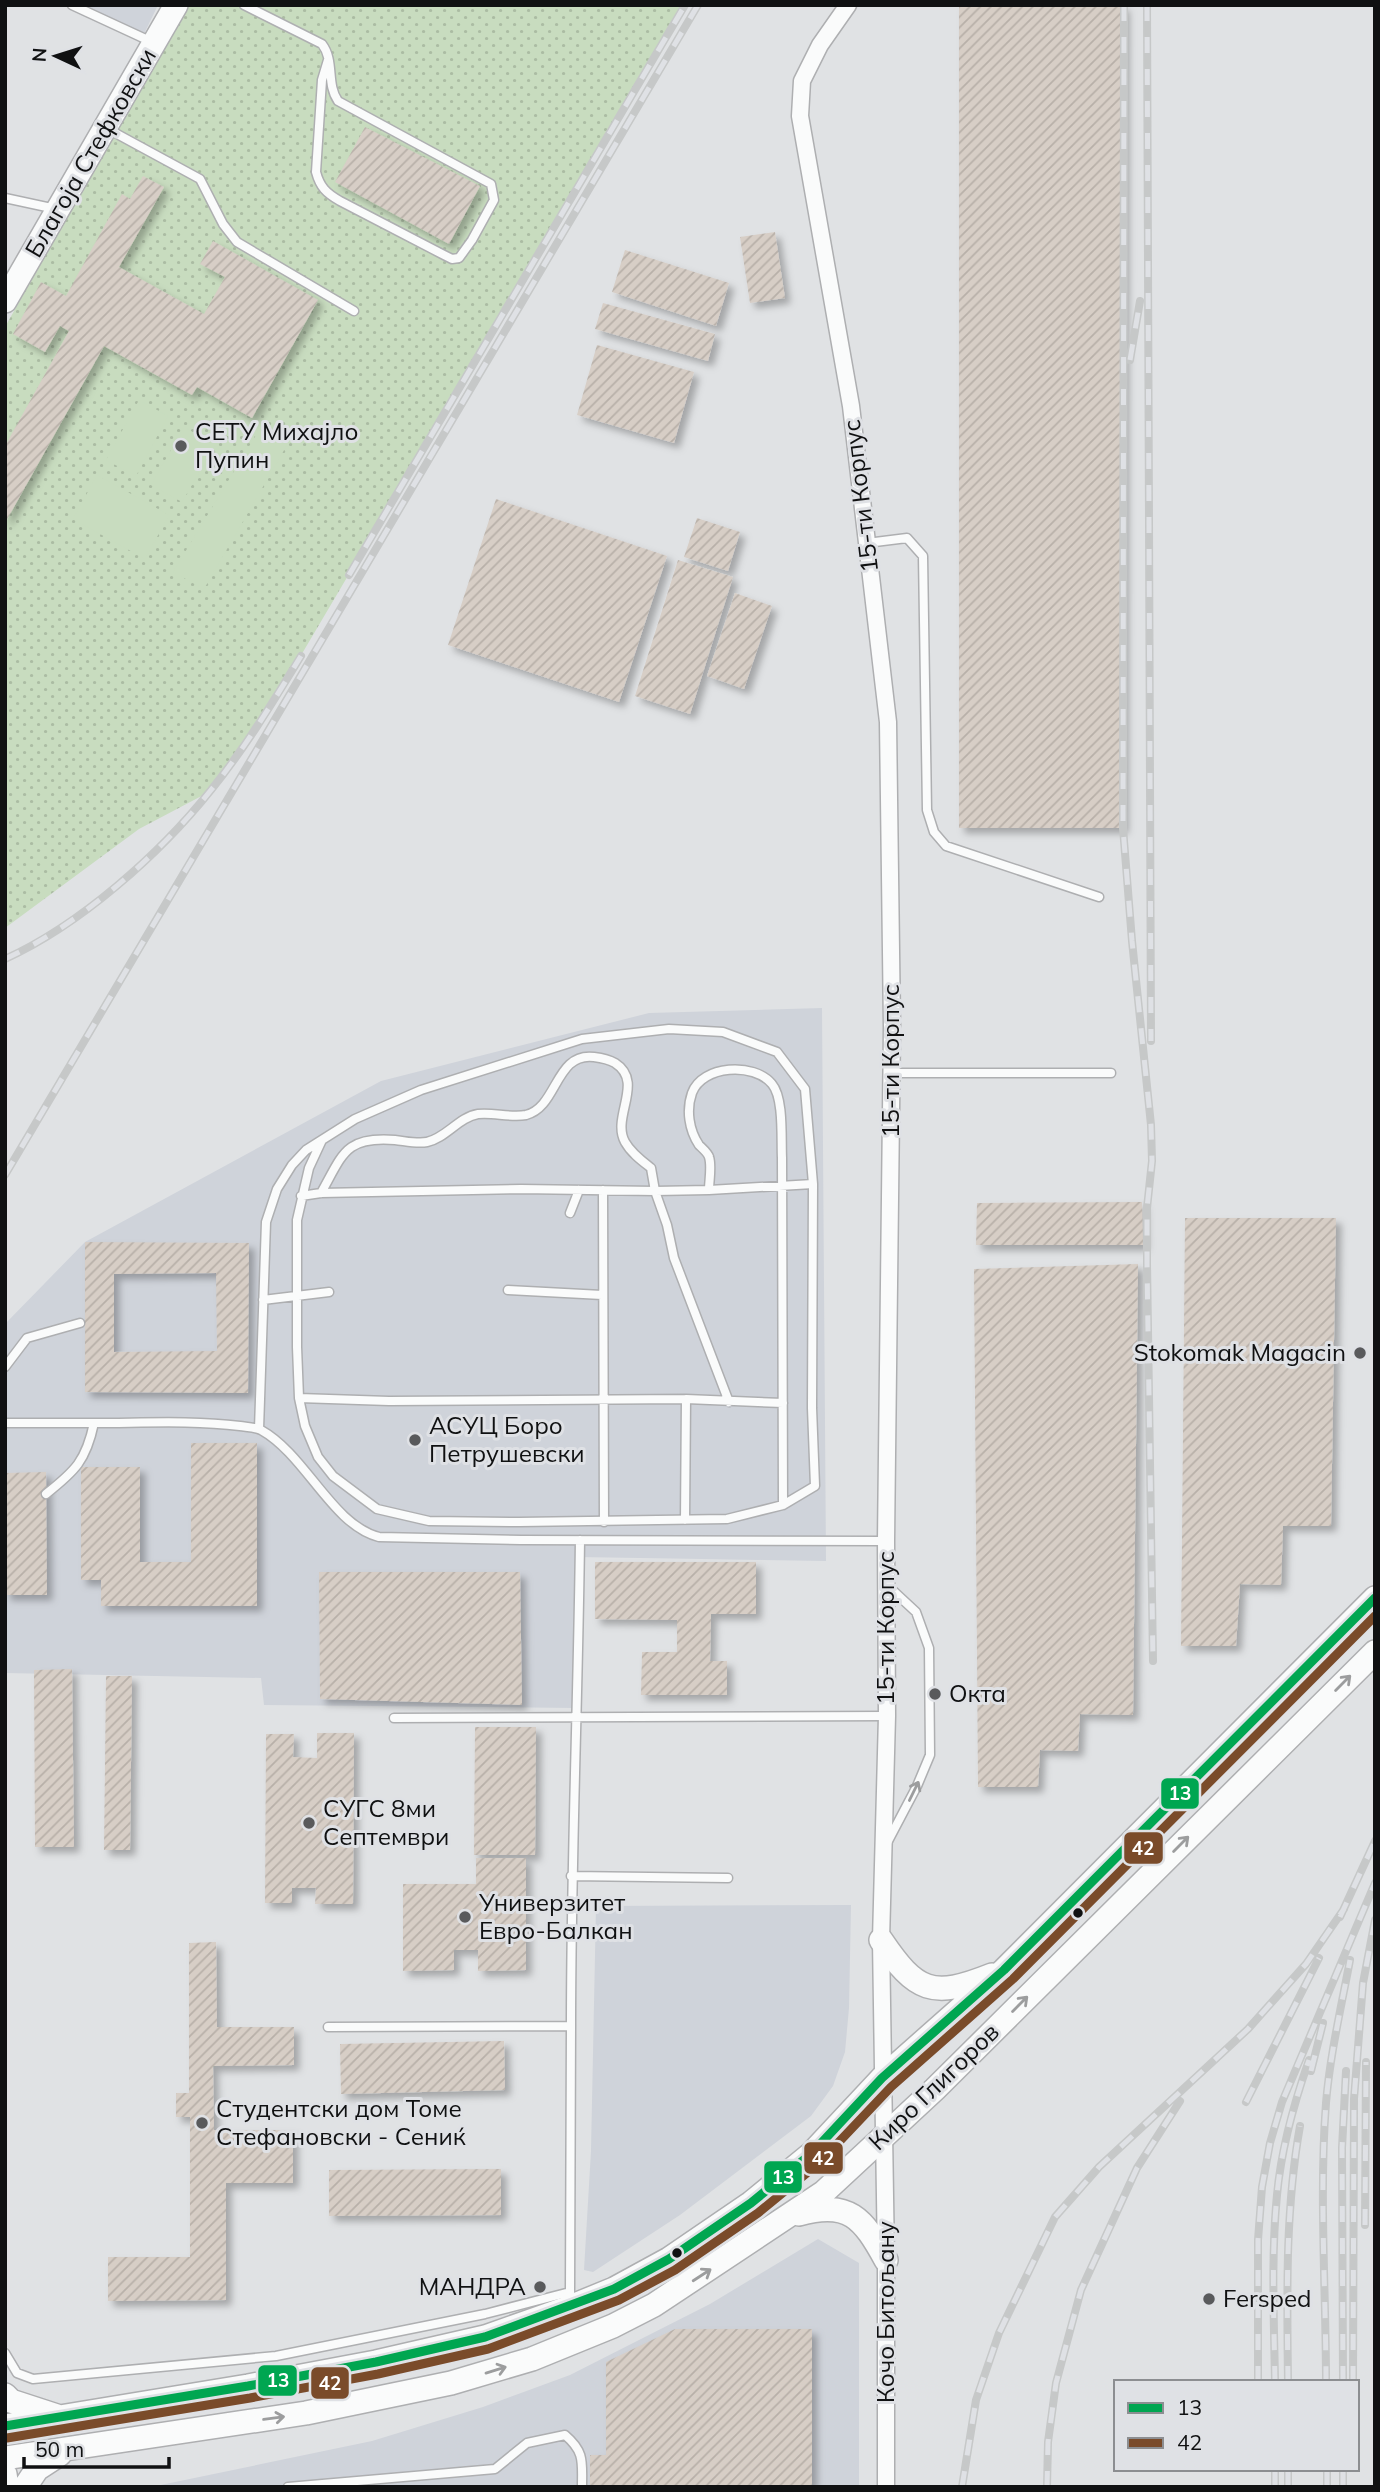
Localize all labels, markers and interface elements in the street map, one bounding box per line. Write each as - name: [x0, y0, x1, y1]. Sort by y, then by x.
- north arrow: [21, 21, 91, 91]
- street label: Благоја Стефковски: [18, 43, 162, 262]
- text: N: [27, 47, 52, 63]
- place label: СЕТУ Михајло Пупин: [195, 416, 358, 474]
- street label: 15-ти Корпус: [836, 418, 884, 574]
- marker: СЕТУ Михајло Пупин: [173, 438, 189, 454]
- street label: 15-ти Корпус: [875, 984, 905, 1138]
- place label: Stokomak Magacin: [1134, 1337, 1346, 1367]
- marker: Stokomak Magacin: [1352, 1345, 1368, 1361]
- place label: АСУЦ Боро Петрушевски: [429, 1410, 585, 1468]
- marker: АСУЦ Боро Петрушевски: [407, 1432, 423, 1448]
- street label: 15-ти Корпус: [870, 1551, 900, 1705]
- one-way arrow: [1334, 1675, 1351, 1692]
- place label: Окта: [949, 1678, 1006, 1708]
- marker: Окта: [927, 1686, 943, 1702]
- line badge: 13: [1160, 1777, 1200, 1810]
- one-way arrow: [908, 1781, 921, 1802]
- text: 13: [1169, 1781, 1191, 1805]
- place label: СУГС 8ми Септември: [323, 1793, 449, 1851]
- marker: СУГС 8ми Септември: [301, 1815, 317, 1831]
- line badge: 42: [1123, 1831, 1164, 1865]
- one-way arrow: [1173, 1835, 1190, 1852]
- text: 42: [1132, 1836, 1154, 1860]
- place label: Универзитет Евро-Балкан: [478, 1887, 633, 1945]
- unlabelled marker: [1071, 1906, 1085, 1920]
- marker: Универзитет Евро-Балкан: [457, 1909, 473, 1925]
- one-way arrow: [1011, 1995, 1028, 2012]
- street label: Киро Глигоров: [862, 2017, 1005, 2156]
- place label: Студентски дом Томе Стефановски - Сениќ: [216, 2093, 466, 2151]
- marker: Студентски дом Томе Стефановски - Сениќ: [194, 2115, 210, 2131]
- line badge: 42: [803, 2141, 844, 2175]
- text: 42: [812, 2146, 834, 2170]
- line badge: 13: [763, 2160, 803, 2194]
- text: 13: [772, 2165, 794, 2189]
- street label: Кочо Битољану: [870, 2221, 900, 2403]
- unlabelled marker: [670, 2246, 684, 2260]
- one-way arrow: [692, 2267, 711, 2282]
- place label: МАНДРА: [419, 2271, 526, 2301]
- marker: МАНДРА: [532, 2279, 548, 2295]
- place label: Fersped: [1223, 2283, 1311, 2313]
- marker: Fersped: [1201, 2291, 1217, 2307]
- one-way arrow: [485, 2363, 507, 2376]
- line badge: 13: [257, 2364, 298, 2397]
- line badge: 42: [310, 2366, 350, 2400]
- text: 13: [267, 2368, 289, 2392]
- text: 42: [319, 2371, 341, 2395]
- legend: [1114, 2380, 1359, 2471]
- text: 13: [1177, 2394, 1202, 2420]
- one-way arrow: [262, 2411, 285, 2424]
- scale bar: [24, 2426, 170, 2470]
- text: 42: [1177, 2429, 1202, 2455]
- text: 50 m: [35, 2436, 84, 2462]

